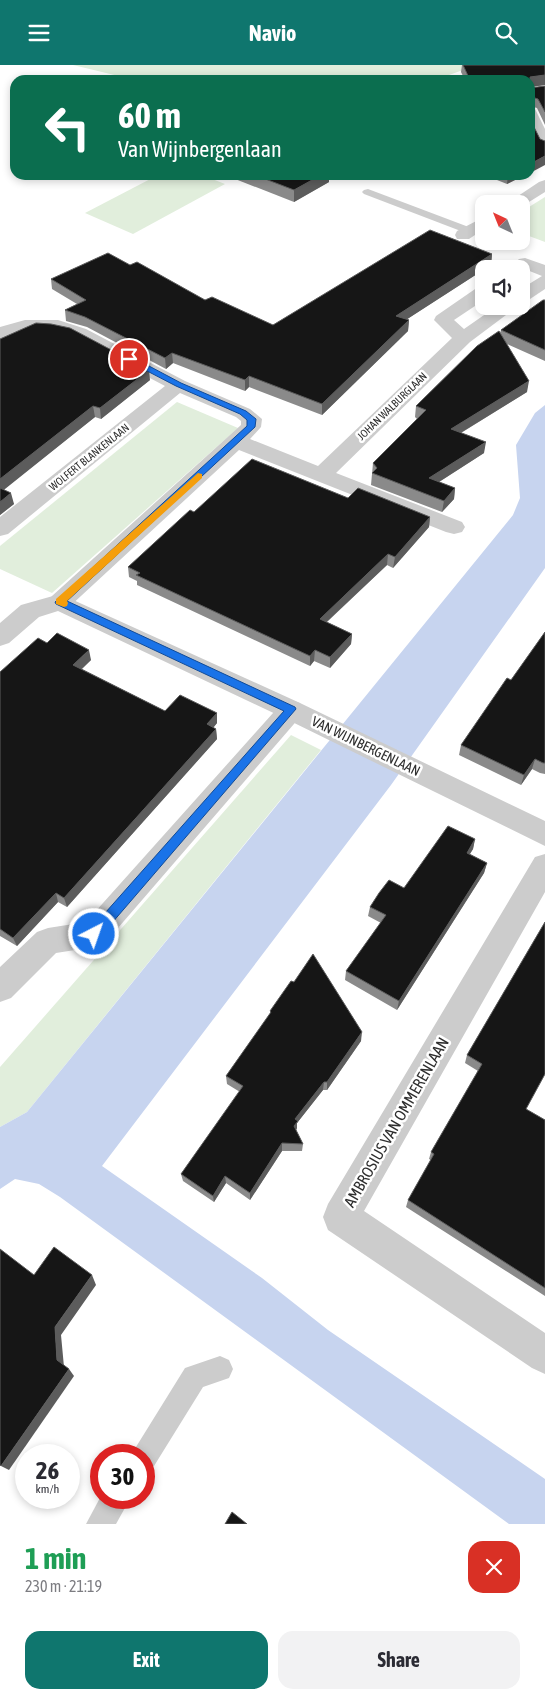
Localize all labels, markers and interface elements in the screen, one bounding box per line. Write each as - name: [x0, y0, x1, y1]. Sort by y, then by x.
- icon: menu: [25, 19, 53, 47]
- icon: search: [492, 19, 520, 47]
- text: Navio: [249, 20, 296, 46]
- icon: left: [35, 95, 100, 160]
- text: 60 m: [118, 95, 181, 135]
- text: Van Wijnbergenlaan: [118, 136, 282, 162]
- north arrow: [475, 195, 530, 250]
- map controls: [475, 195, 530, 315]
- button: sound: [475, 260, 530, 315]
- pin: [108, 338, 150, 380]
- icon: arrive: [115, 345, 143, 373]
- street label: JOHAN WALBURGLAAN: [355, 370, 429, 442]
- street label: WOLFERT BLANKENLAAN: [47, 421, 131, 493]
- street label: VAN WIJNBERGENLAAN: [309, 713, 423, 779]
- position arrow: [67, 907, 119, 959]
- street label: AMBROSIUS VAN OMMERENLAAN: [340, 1034, 452, 1210]
- speed limit sign: 30: [90, 1444, 155, 1509]
- text: 26: [36, 1456, 59, 1484]
- text: km/h: [36, 1482, 59, 1496]
- text: 1 min: [25, 1541, 86, 1575]
- button: close: [468, 1541, 520, 1593]
- text: 230 m · 21:19: [25, 1577, 102, 1595]
- button: Exit: [25, 1631, 268, 1689]
- button: Share: [278, 1631, 520, 1689]

